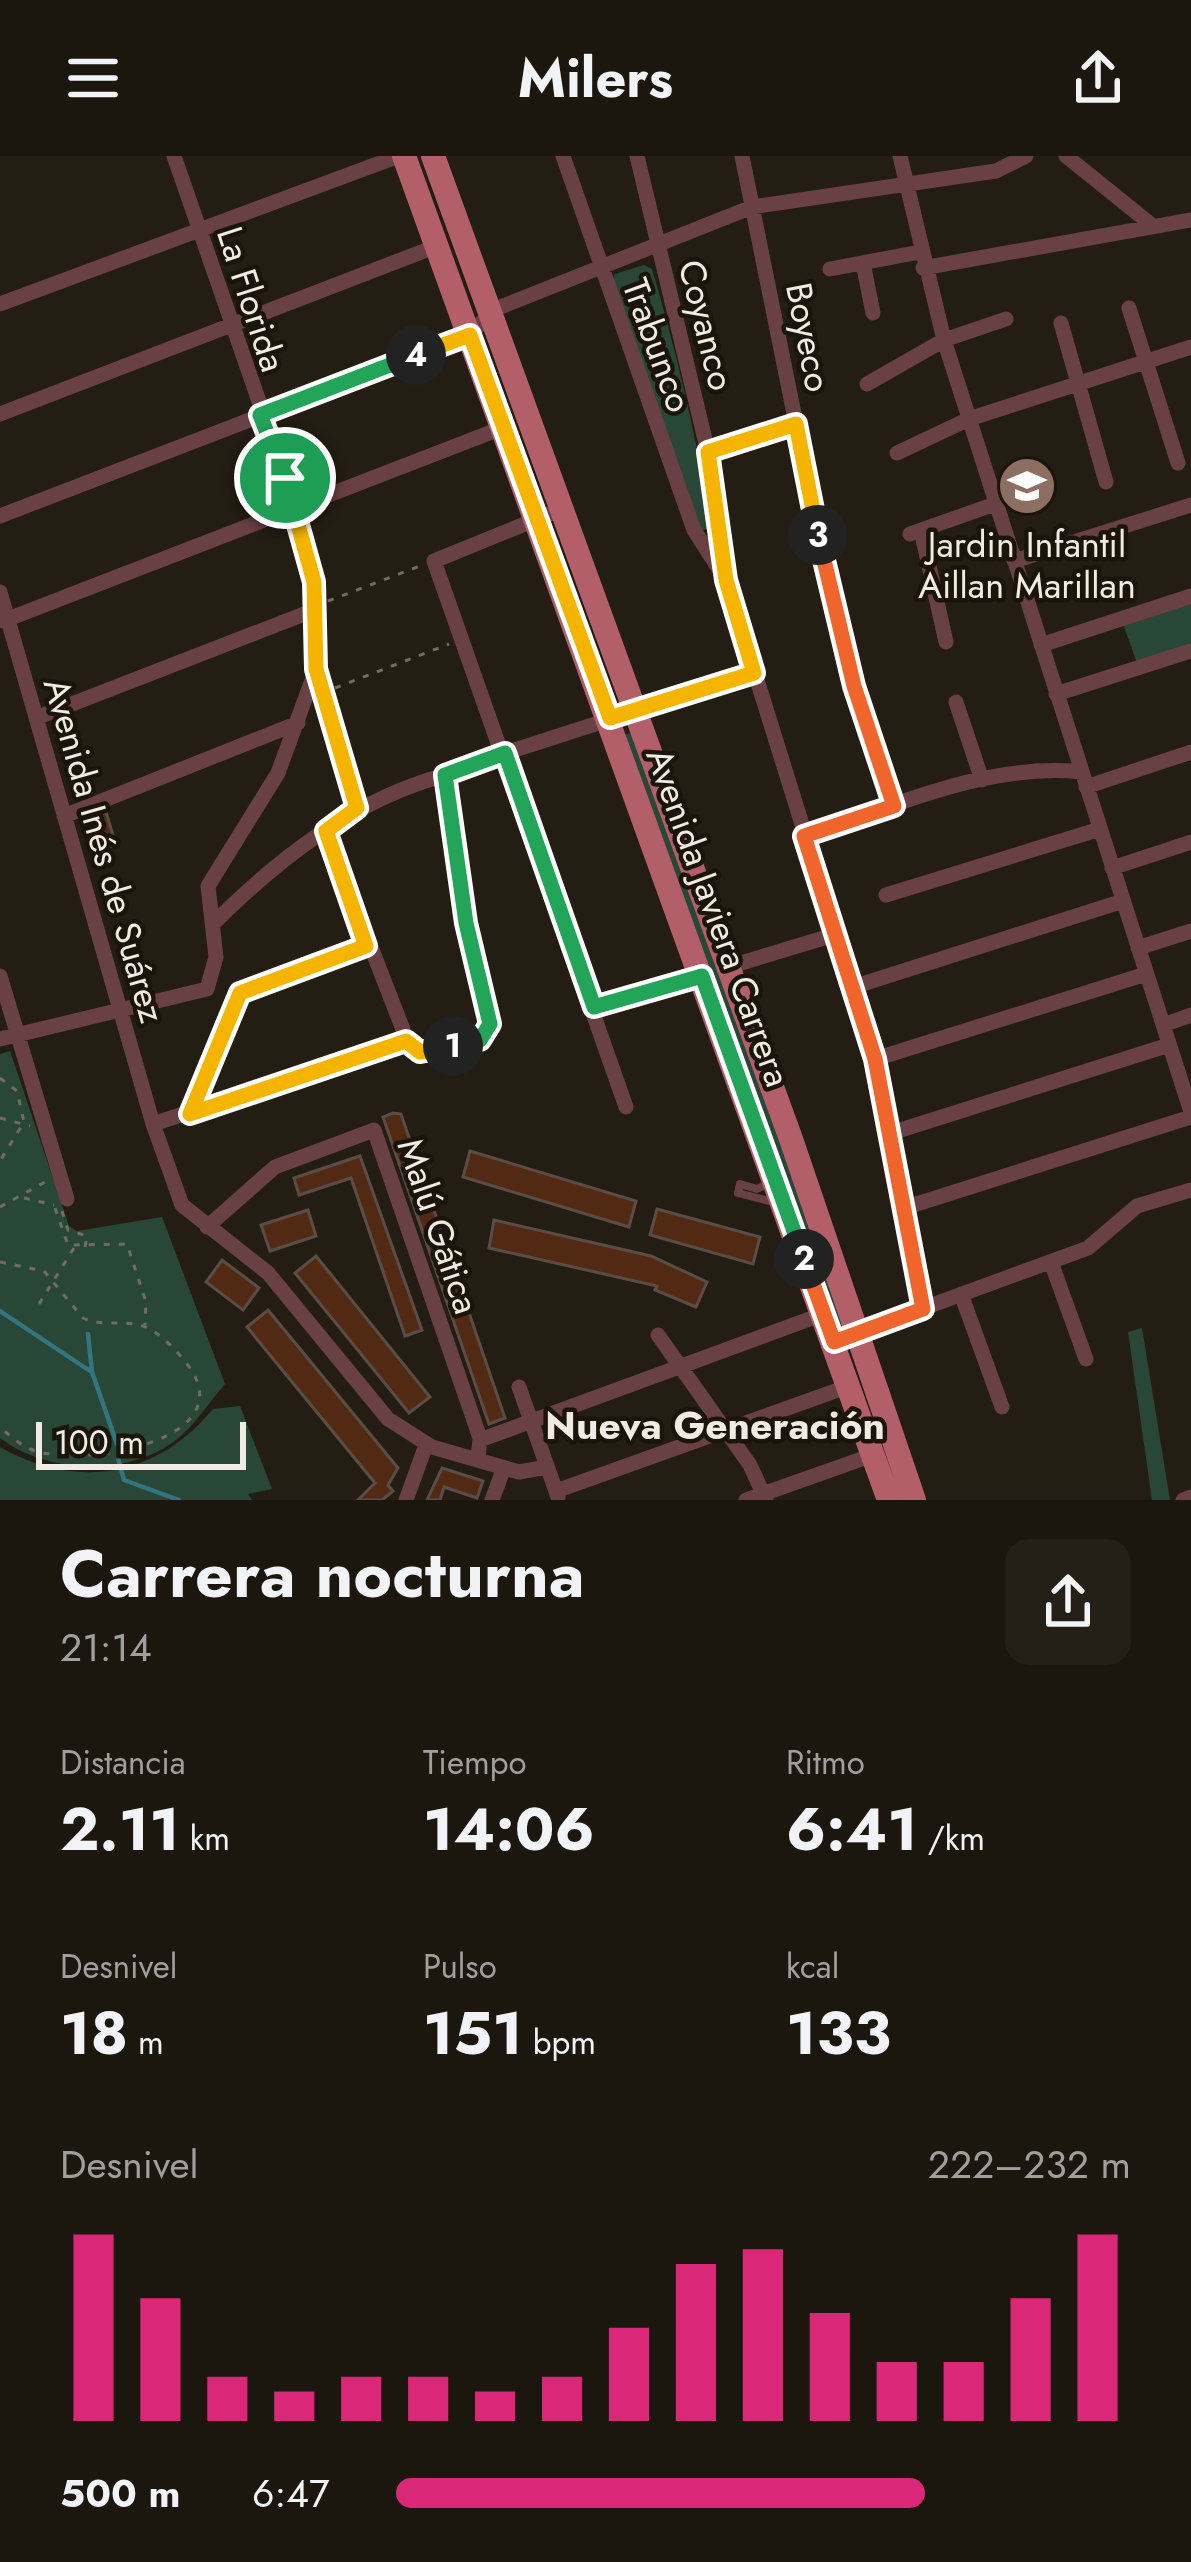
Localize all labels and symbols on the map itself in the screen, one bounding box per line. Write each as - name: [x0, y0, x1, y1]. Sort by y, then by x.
- street label: La Florida: [204, 220, 300, 378]
- street label: Coyanco: [666, 254, 748, 396]
- street label: Trabunco: [610, 271, 706, 419]
- street label: Boyeco: [773, 278, 845, 396]
- pin: 4: [386, 325, 446, 385]
- pin: [234, 427, 336, 529]
- school or university icon: Jardin Infantil Aillan Marillan: [996, 455, 1058, 517]
- pin: 3: [788, 505, 848, 565]
- place label: Jardin Infantil Aillan Marillan: [918, 518, 1136, 611]
- street label: Avenida Inés de Suárez: [31, 671, 179, 1029]
- street label: Avenida Javiera Carrera: [634, 740, 804, 1094]
- pin: 1: [423, 1016, 483, 1076]
- street label: Malú Gática: [385, 1131, 493, 1321]
- pin: 2: [774, 1229, 834, 1289]
- district label: Nueva Generación: [545, 1397, 885, 1454]
- scale bar: [36, 1416, 246, 1469]

